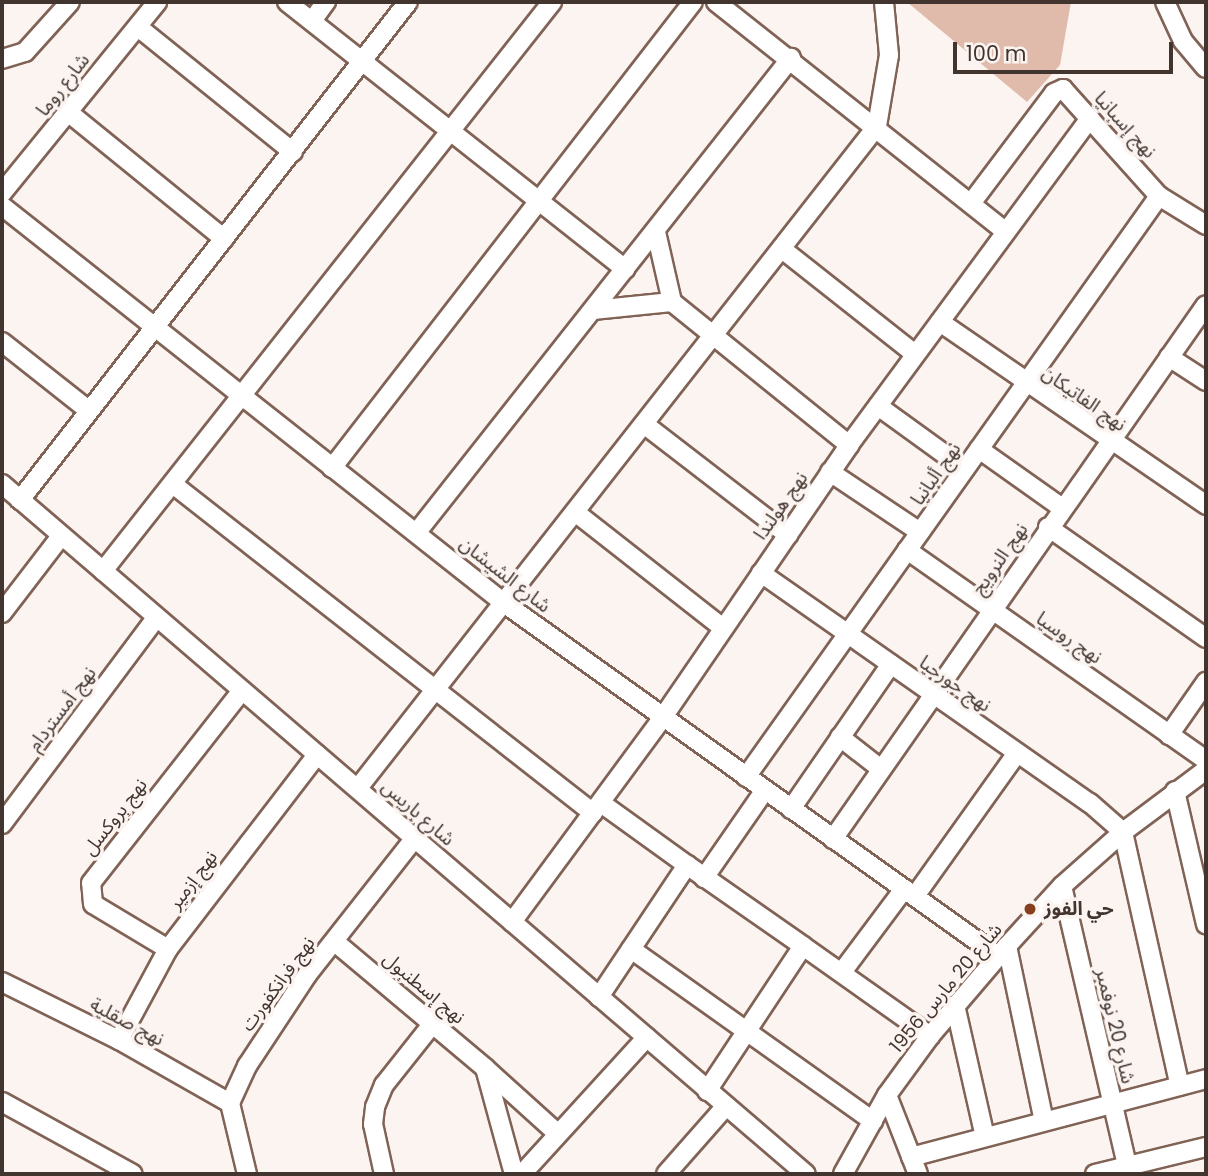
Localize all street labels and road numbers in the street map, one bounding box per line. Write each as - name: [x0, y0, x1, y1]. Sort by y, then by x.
- street label: شارع روما: [32, 49, 94, 121]
- street label: نهج إسبانيا: [1089, 87, 1161, 163]
- street label: نهج الفاتيكان: [1038, 362, 1130, 436]
- street label: نهج ألبانيا: [906, 438, 966, 510]
- street label: نهج هولندا: [749, 467, 813, 545]
- street label: نهج النرويج: [967, 519, 1033, 599]
- street label: شارع الشيشان: [455, 532, 555, 618]
- street label: نهج روسيا: [1032, 607, 1106, 669]
- street label: نهج جورجيا: [915, 651, 995, 717]
- street label: نهج أمستردام: [23, 662, 101, 756]
- street label: نهج بروكسل: [78, 774, 152, 860]
- street label: شارع باريس: [377, 775, 459, 851]
- street label: نهج إزمير: [164, 846, 222, 914]
- street label: شارع 20 مارس 1956: [885, 919, 1007, 1057]
- street label: نهج فرانكفورت: [236, 932, 320, 1036]
- street label: نهج إسطنبول: [378, 947, 470, 1029]
- street label: شارع 20 نوفمبر: [1091, 966, 1139, 1086]
- street label: نهج صقلية: [86, 993, 168, 1051]

